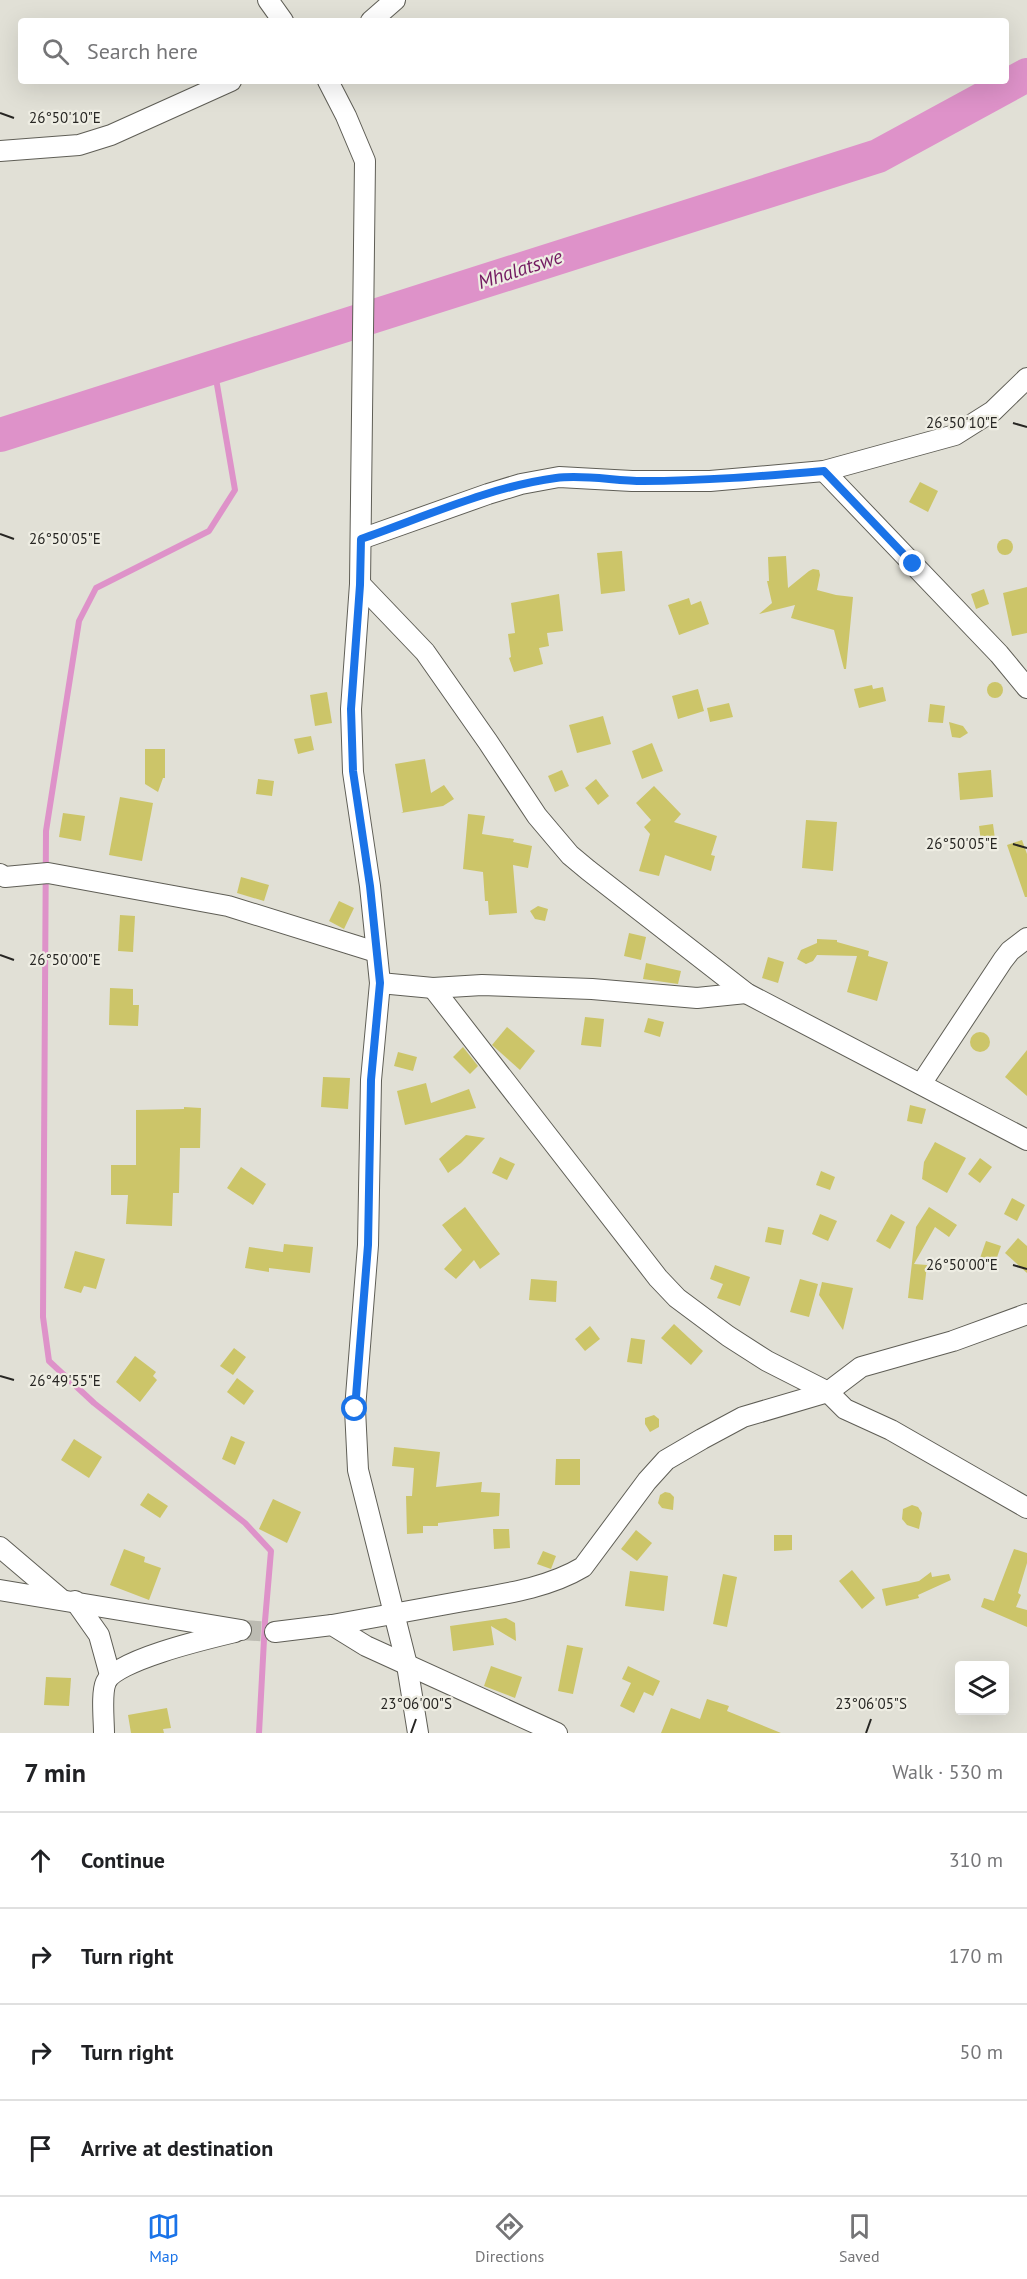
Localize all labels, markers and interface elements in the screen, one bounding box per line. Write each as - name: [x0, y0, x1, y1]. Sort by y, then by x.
- search box: [18, 18, 1009, 84]
- icon: search: [39, 35, 72, 68]
- text: Search here: [87, 37, 198, 65]
- text: 26°50'10"E: [29, 108, 101, 127]
- water label: Mhalatswe: [474, 243, 566, 295]
- text: 26°50'10"E: [926, 413, 998, 432]
- text: 26°50'05"E: [29, 529, 101, 548]
- route end: [899, 550, 925, 576]
- text: 26°50'05"E: [926, 834, 998, 853]
- text: 26°50'00"E: [29, 950, 101, 969]
- text: 26°50'00"E: [926, 1255, 998, 1274]
- text: 26°49'55"E: [29, 1371, 101, 1390]
- route start: [341, 1395, 367, 1421]
- map controls: [955, 1661, 1009, 1715]
- button: layers: [955, 1661, 1009, 1715]
- text: 23°06'00"S: [380, 1694, 452, 1713]
- text: 23°06'05"S: [835, 1694, 907, 1713]
- text: 7 min: [24, 1756, 86, 1789]
- text: Walk · 530 m: [892, 1759, 1003, 1785]
- icon: ahead: [24, 1844, 57, 1877]
- text: Continue: [81, 1846, 165, 1874]
- text: 310 m: [949, 1847, 1003, 1873]
- icon: right: [24, 1940, 57, 1973]
- text: Turn right: [81, 1942, 173, 1970]
- text: 170 m: [949, 1943, 1003, 1969]
- icon: right: [24, 2036, 57, 2069]
- text: Turn right: [81, 2038, 173, 2066]
- text: 50 m: [960, 2039, 1003, 2065]
- icon: arrive: [24, 2132, 57, 2165]
- text: Arrive at destination: [81, 2134, 273, 2162]
- tab: Map: [147, 2210, 180, 2266]
- tab: Directions: [475, 2210, 544, 2266]
- tab: Saved: [839, 2210, 880, 2266]

